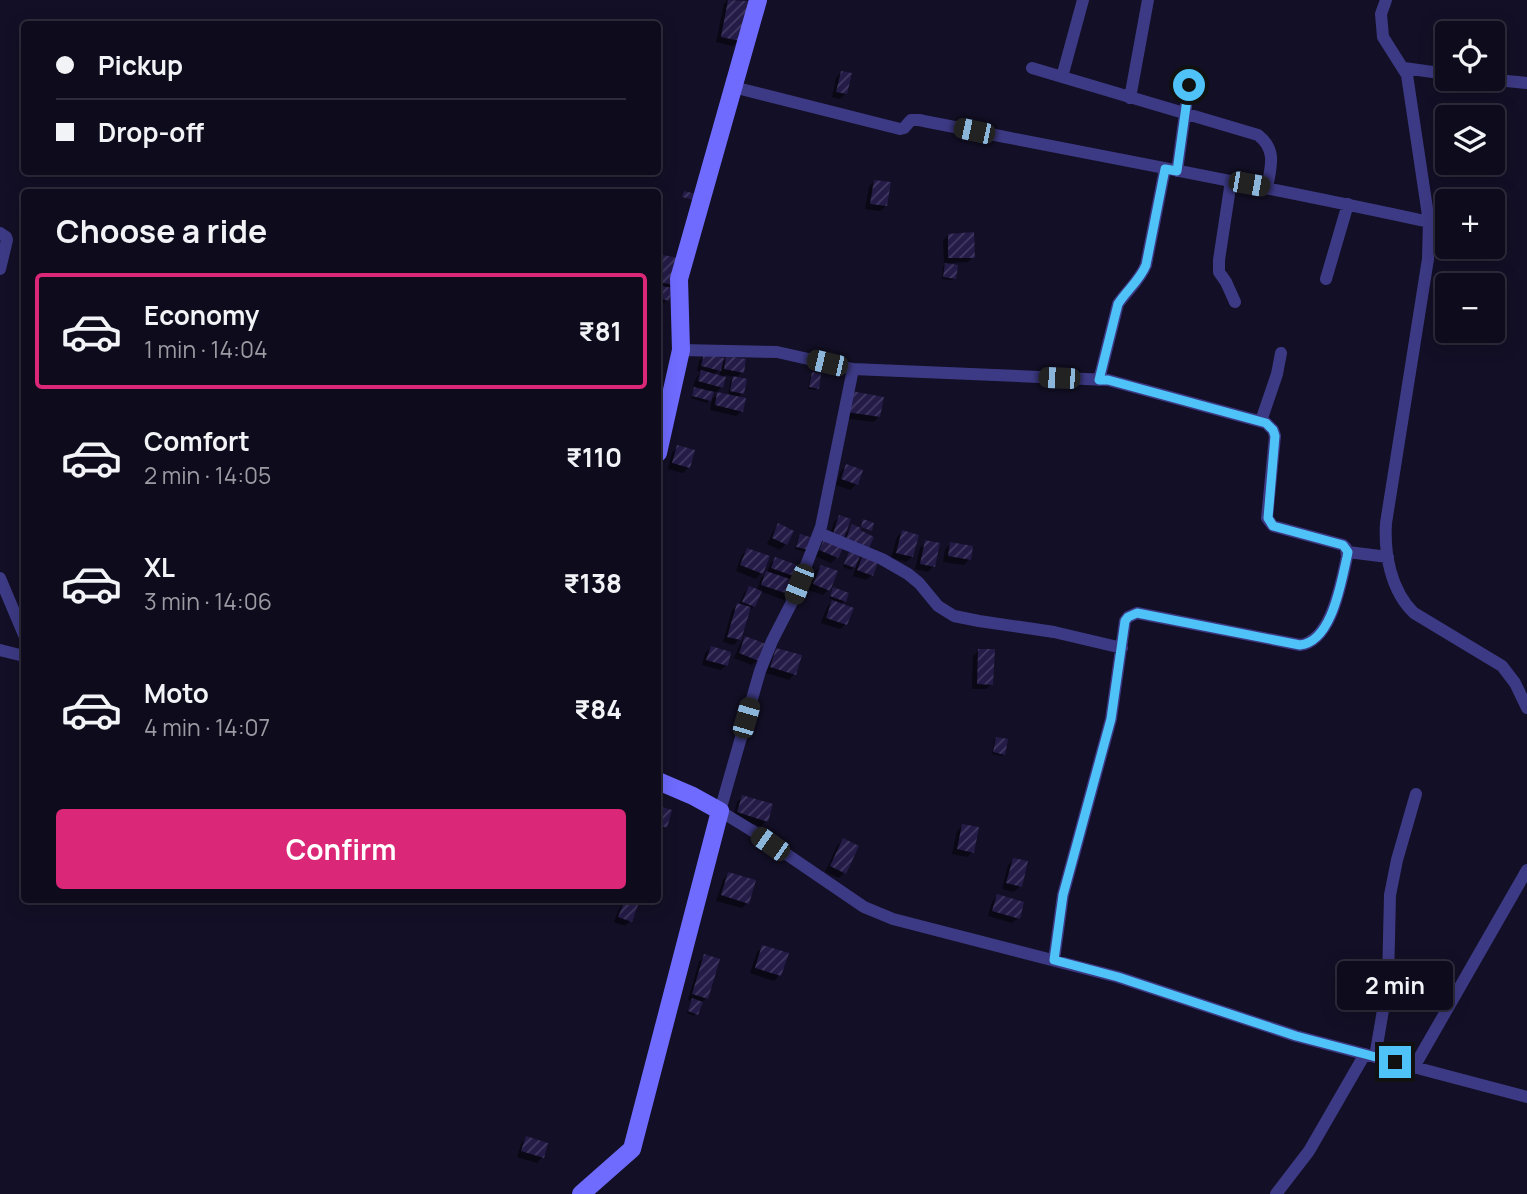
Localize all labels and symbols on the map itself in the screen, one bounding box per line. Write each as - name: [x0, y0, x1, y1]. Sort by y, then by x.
- route start: [1173, 69, 1205, 101]
- car: [952, 116, 997, 146]
- car: [1227, 170, 1272, 198]
- car: [805, 348, 850, 378]
- car: [1038, 367, 1081, 389]
- car: [782, 561, 817, 607]
- car: [731, 695, 762, 741]
- car: [747, 823, 794, 865]
- callout: 2 min: [1337, 960, 1453, 1010]
- route end: [1379, 1046, 1411, 1078]

